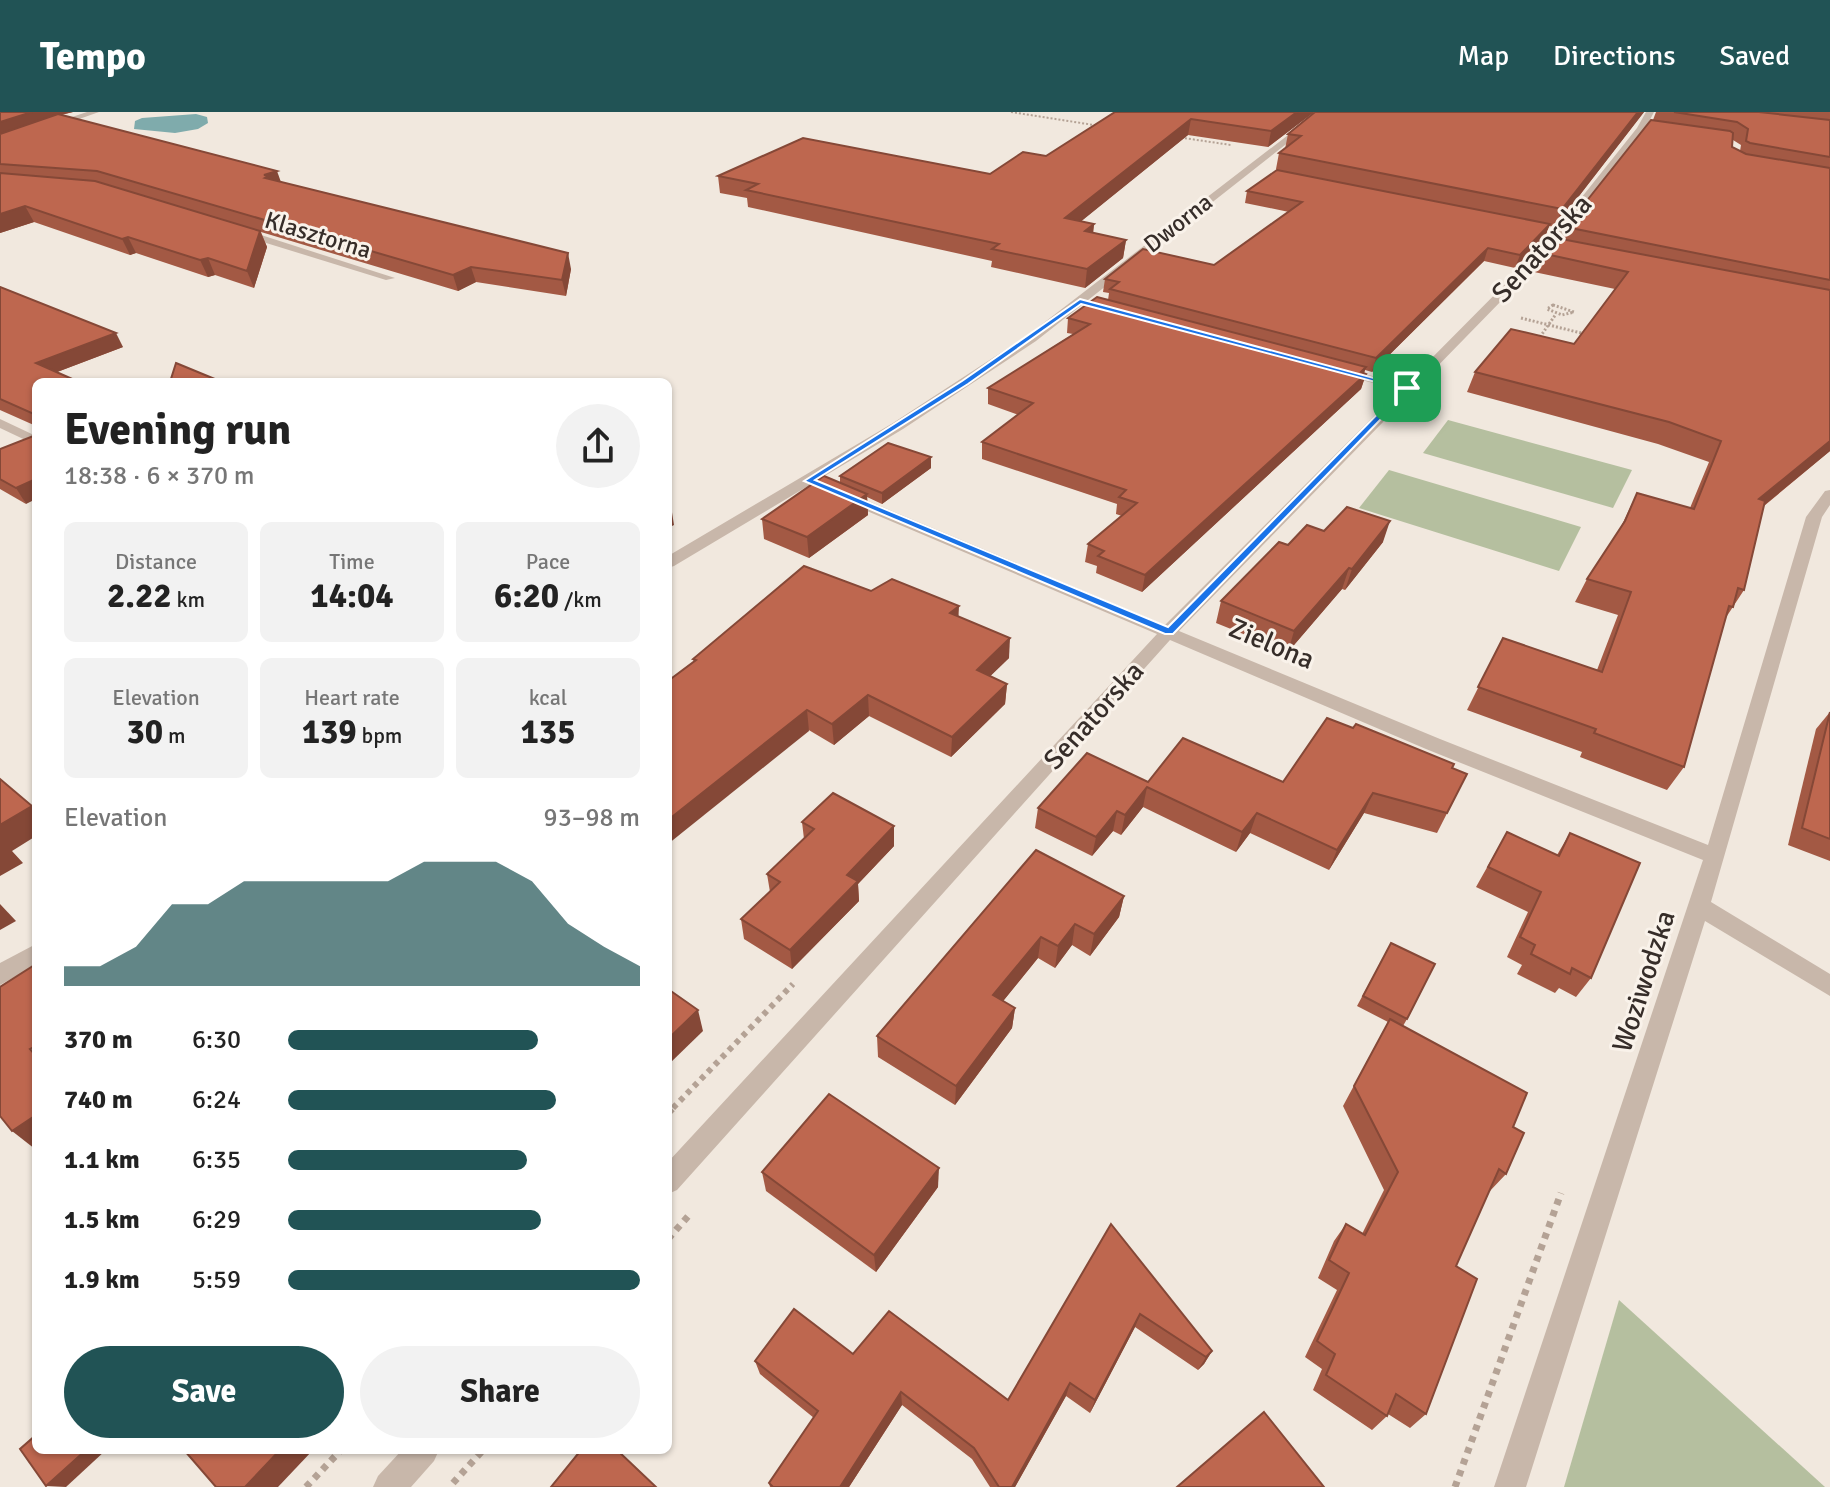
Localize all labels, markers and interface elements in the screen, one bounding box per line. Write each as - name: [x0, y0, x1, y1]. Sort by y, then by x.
- text: Tempo: [40, 33, 146, 80]
- text: Map: [1457, 39, 1509, 73]
- text: Directions: [1553, 39, 1675, 73]
- text: Saved: [1719, 39, 1790, 73]
- street label: Dworna: [1138, 187, 1218, 259]
- street label: Senatorska: [1484, 188, 1599, 310]
- street label: Klasztorna: [261, 205, 375, 265]
- pin: [1373, 354, 1441, 422]
- icon: arrive: [1385, 366, 1429, 410]
- text: Evening run: [64, 403, 291, 457]
- button: share: [556, 404, 640, 488]
- text: 18:38 · 6 × 370 m: [64, 460, 255, 492]
- text: Distance: [115, 548, 197, 575]
- text: Time: [329, 548, 375, 575]
- text: Pace: [526, 548, 570, 575]
- text: 2.22: [107, 575, 172, 617]
- text: 14:04: [310, 575, 394, 617]
- text: 6:20: [494, 575, 559, 617]
- text: km: [172, 586, 205, 613]
- text: /km: [559, 586, 602, 613]
- street label: Zielona: [1224, 611, 1319, 677]
- street label: Senatorska: [1036, 655, 1151, 777]
- text: Elevation: [112, 684, 200, 711]
- text: Heart rate: [304, 684, 400, 711]
- text: kcal: [529, 684, 567, 711]
- text: 30: [126, 711, 163, 753]
- text: 139: [302, 711, 357, 753]
- text: 135: [520, 711, 576, 753]
- text: m: [163, 722, 186, 749]
- text: bpm: [357, 722, 402, 749]
- text: Elevation: [64, 802, 168, 834]
- text: 93–98 m: [544, 802, 640, 834]
- street label: Woziwodzka: [1605, 906, 1683, 1056]
- text: 370 m: [64, 1024, 133, 1056]
- text: 6:30: [192, 1024, 241, 1056]
- text: 740 m: [64, 1084, 133, 1116]
- text: 6:24: [192, 1084, 241, 1116]
- text: 1.1 km: [64, 1144, 140, 1176]
- text: 6:35: [192, 1144, 241, 1176]
- text: 1.5 km: [64, 1204, 140, 1236]
- text: 6:29: [192, 1204, 241, 1236]
- text: 1.9 km: [64, 1264, 140, 1296]
- text: 5:59: [192, 1264, 241, 1296]
- button: Save: [64, 1346, 344, 1438]
- button: Share: [360, 1346, 640, 1438]

